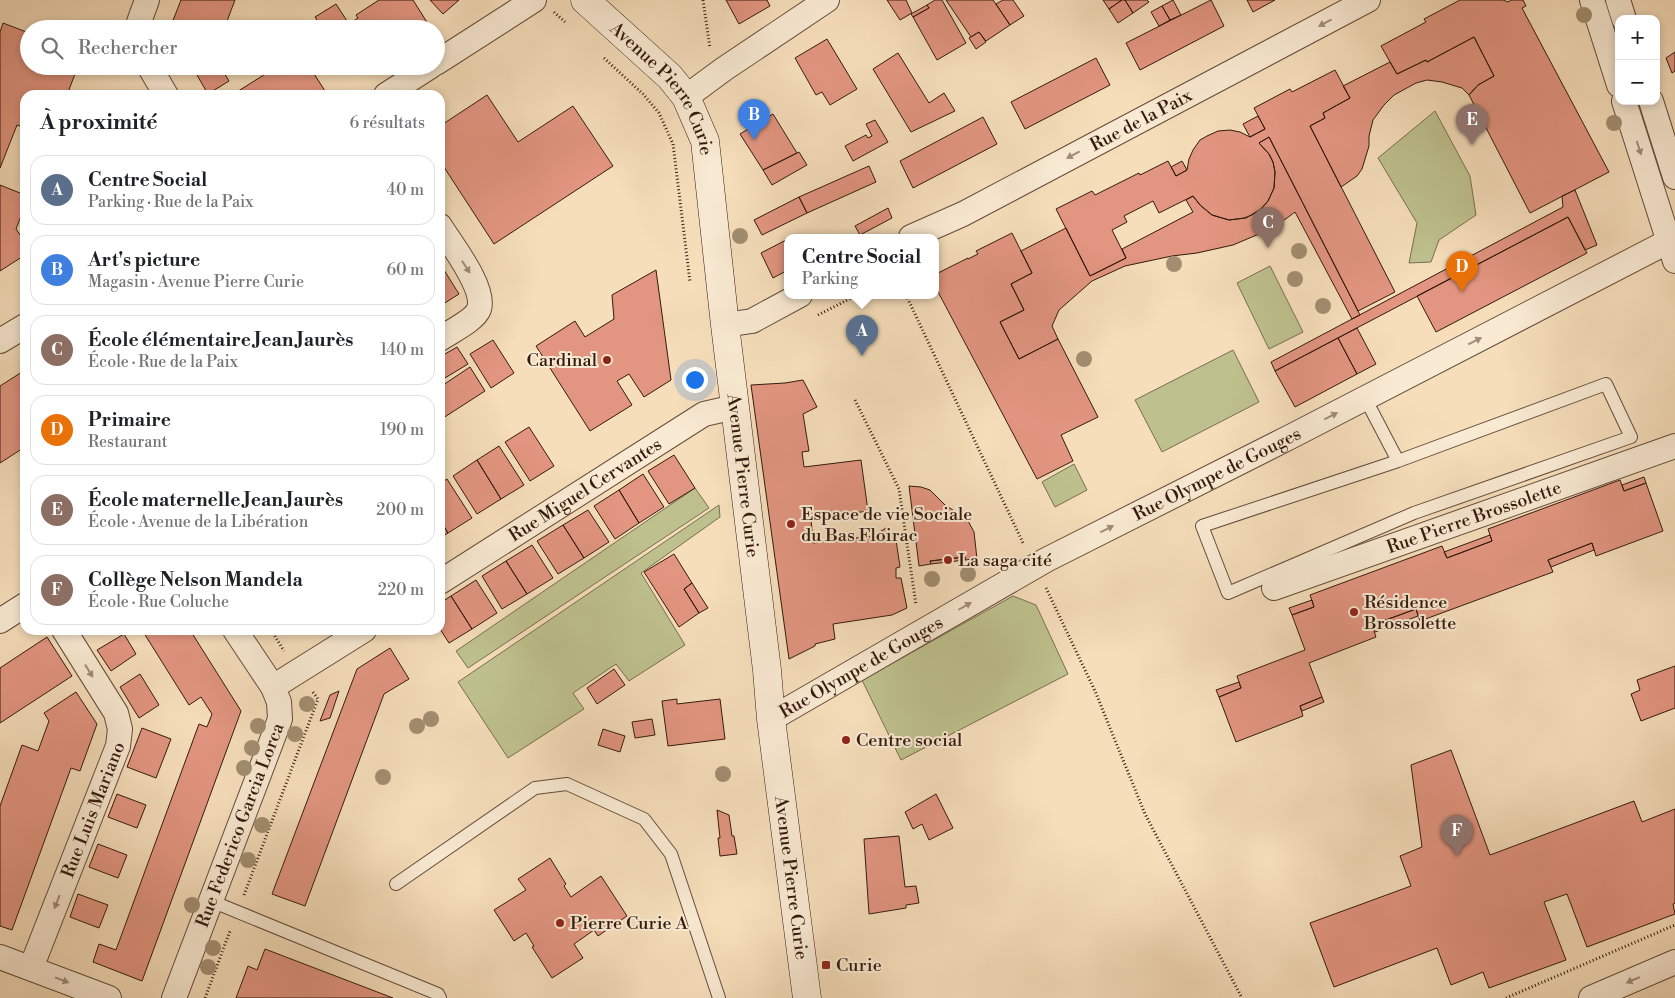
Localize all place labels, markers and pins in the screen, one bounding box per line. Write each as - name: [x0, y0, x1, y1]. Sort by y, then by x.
- pin: B: [738, 99, 770, 140]
- pin: E: [1456, 104, 1488, 145]
- pin: C: [1252, 207, 1284, 248]
- pin: D: [1446, 251, 1478, 292]
- pin: A: [846, 315, 878, 356]
- place label: Cardinal: [527, 349, 598, 372]
- marker: Cardinal: [601, 354, 613, 366]
- place label: Espace de vie Sociale du Bas Floirac: [801, 503, 972, 547]
- marker: Espace de vie Sociale du Bas Floirac: [785, 518, 797, 530]
- place label: La saga cité: [958, 549, 1052, 572]
- marker: La saga cité: [942, 554, 954, 566]
- place label: Résidence Brossolette: [1363, 591, 1456, 635]
- marker: Résidence Brossolette: [1348, 606, 1360, 618]
- place label: Centre social: [856, 729, 963, 752]
- marker: Centre social: [840, 734, 852, 746]
- pin: F: [1441, 815, 1473, 856]
- place label: Pierre Curie A: [570, 912, 688, 935]
- marker: Pierre Curie A: [554, 917, 566, 929]
- place label: Curie: [836, 954, 882, 977]
- marker: Curie: [820, 959, 832, 971]

